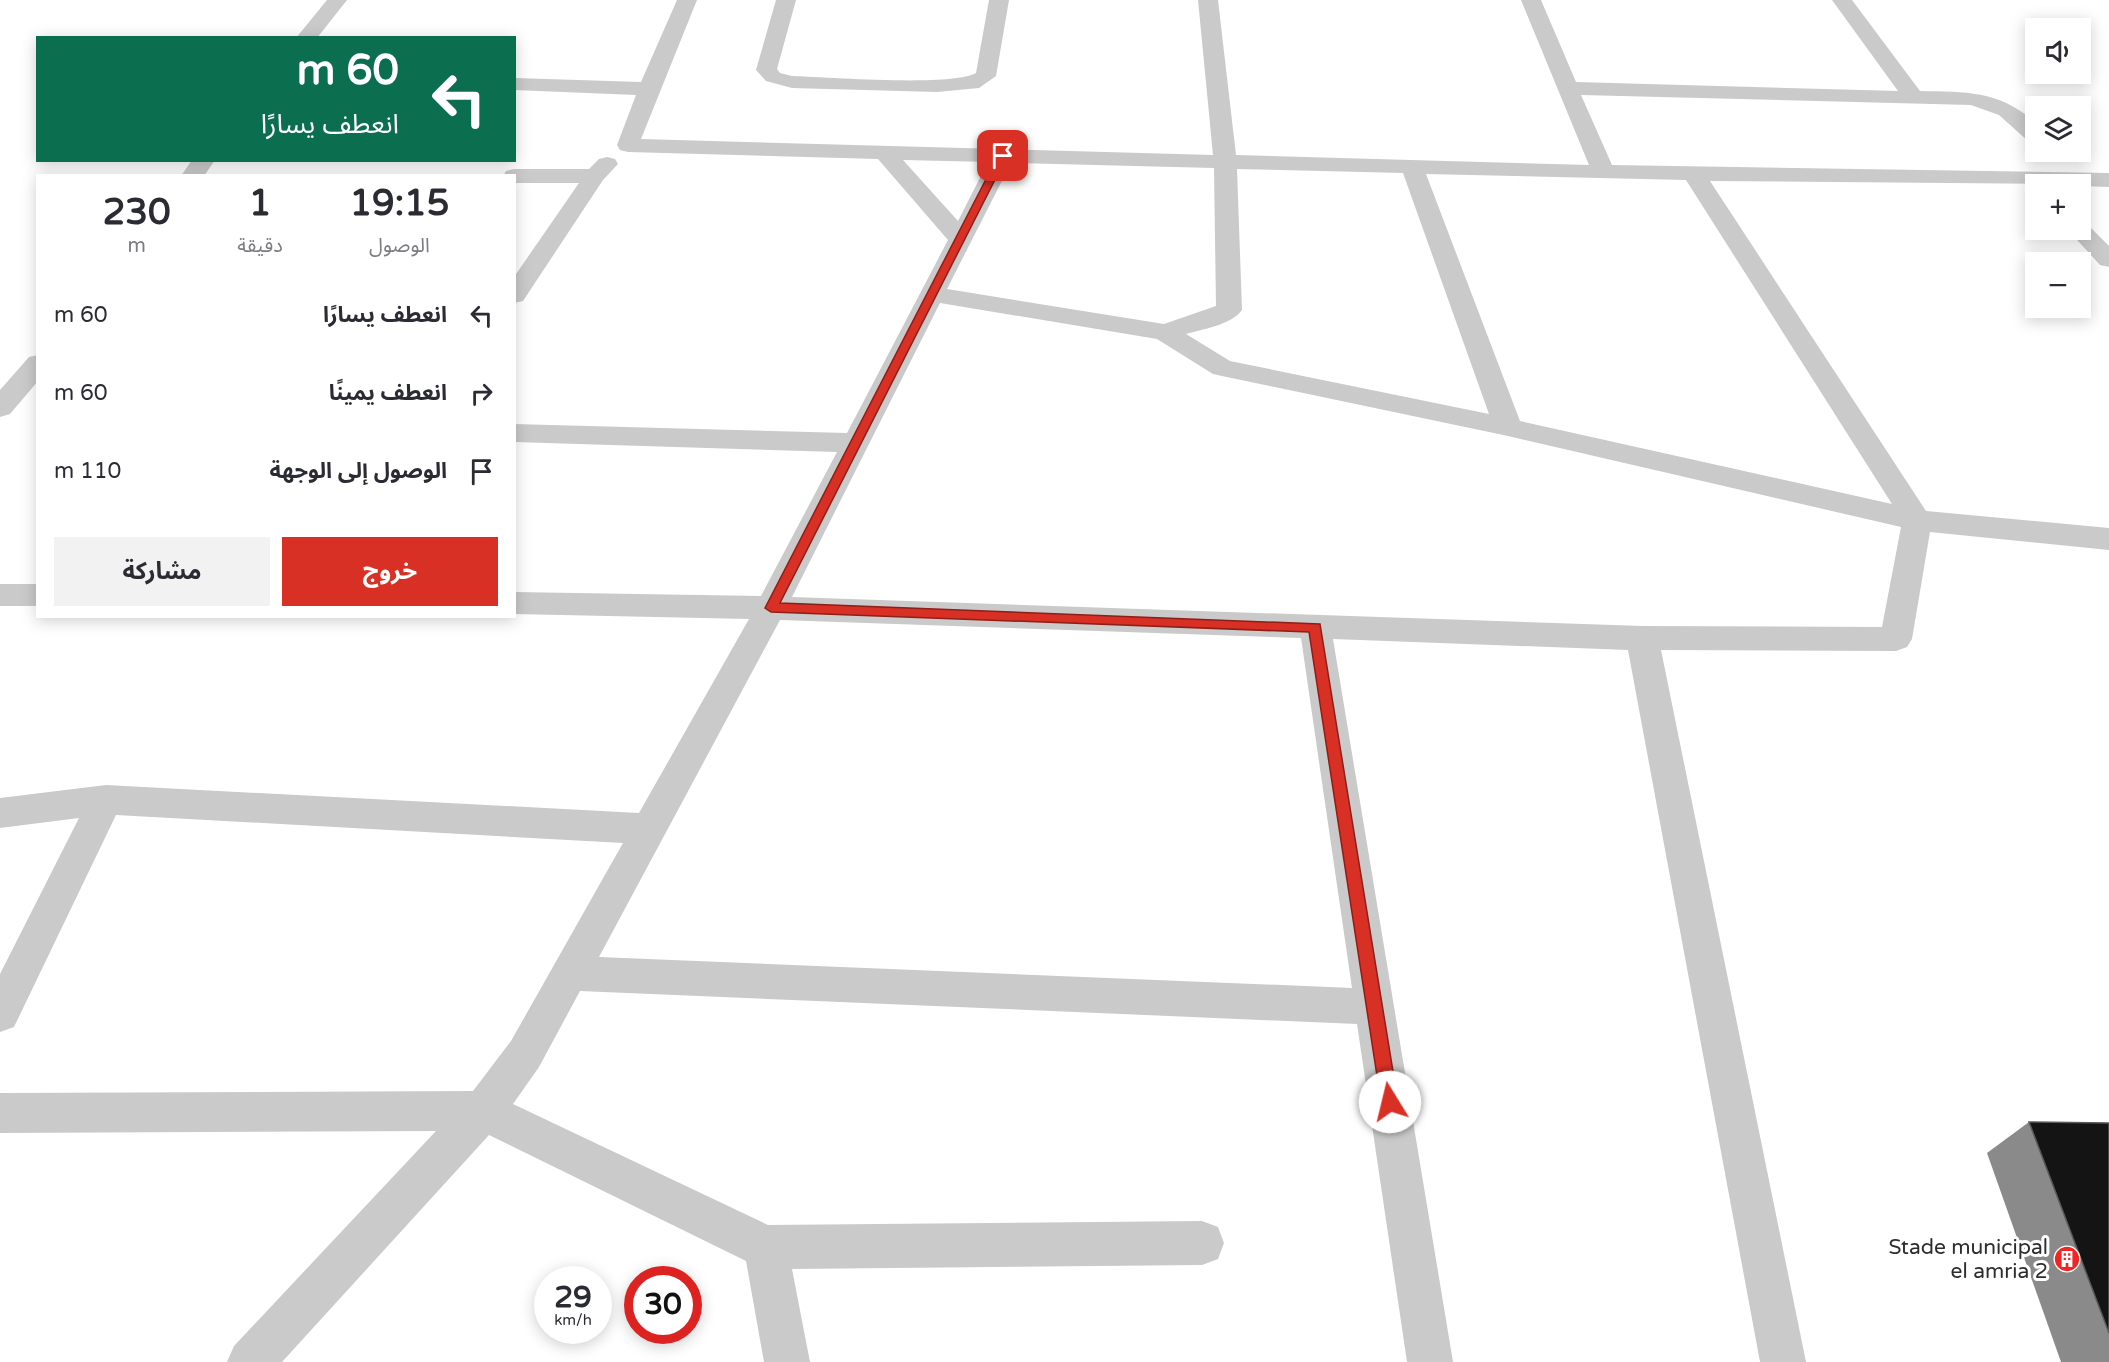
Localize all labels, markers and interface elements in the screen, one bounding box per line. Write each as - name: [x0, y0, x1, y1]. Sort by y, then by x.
- map controls: [2025, 18, 2091, 318]
- button: sound: [2025, 18, 2091, 84]
- text: 60 m: [297, 45, 399, 96]
- icon: left: [420, 60, 498, 138]
- button: layers: [2025, 96, 2091, 162]
- text: انعطف يسارًا: [261, 108, 399, 141]
- pin: [977, 130, 1028, 181]
- icon: arrive: [986, 139, 1019, 172]
- button: +: [2025, 174, 2091, 240]
- text: 1: [249, 182, 271, 225]
- text: 19:15: [350, 182, 449, 225]
- text: 230: [103, 191, 171, 234]
- text: m: [127, 234, 146, 258]
- text: دقيقة: [237, 234, 283, 258]
- text: الوصول: [369, 234, 430, 258]
- button: −: [2025, 252, 2091, 318]
- icon: left: [465, 299, 498, 332]
- text: 60 m: [54, 302, 108, 328]
- text: انعطف يسارًا: [323, 302, 447, 328]
- icon: right: [465, 377, 498, 410]
- text: 60 m: [54, 380, 108, 406]
- text: انعطف يمينًا: [329, 380, 447, 406]
- icon: arrive: [465, 455, 498, 488]
- text: 110 m: [54, 458, 121, 484]
- text: الوصول إلى الوجهة: [269, 458, 447, 484]
- button: مشاركة: [54, 537, 270, 606]
- button: خروج: [282, 537, 498, 606]
- position arrow: [1358, 1070, 1422, 1134]
- place label: Stade municipal el amria 2: [1888, 1235, 2048, 1284]
- building icon: Stade municipal el amria 2: [2052, 1244, 2082, 1274]
- speed limit sign: 30: [624, 1266, 702, 1344]
- text: 29: [554, 1279, 592, 1316]
- text: km/h: [554, 1311, 592, 1329]

